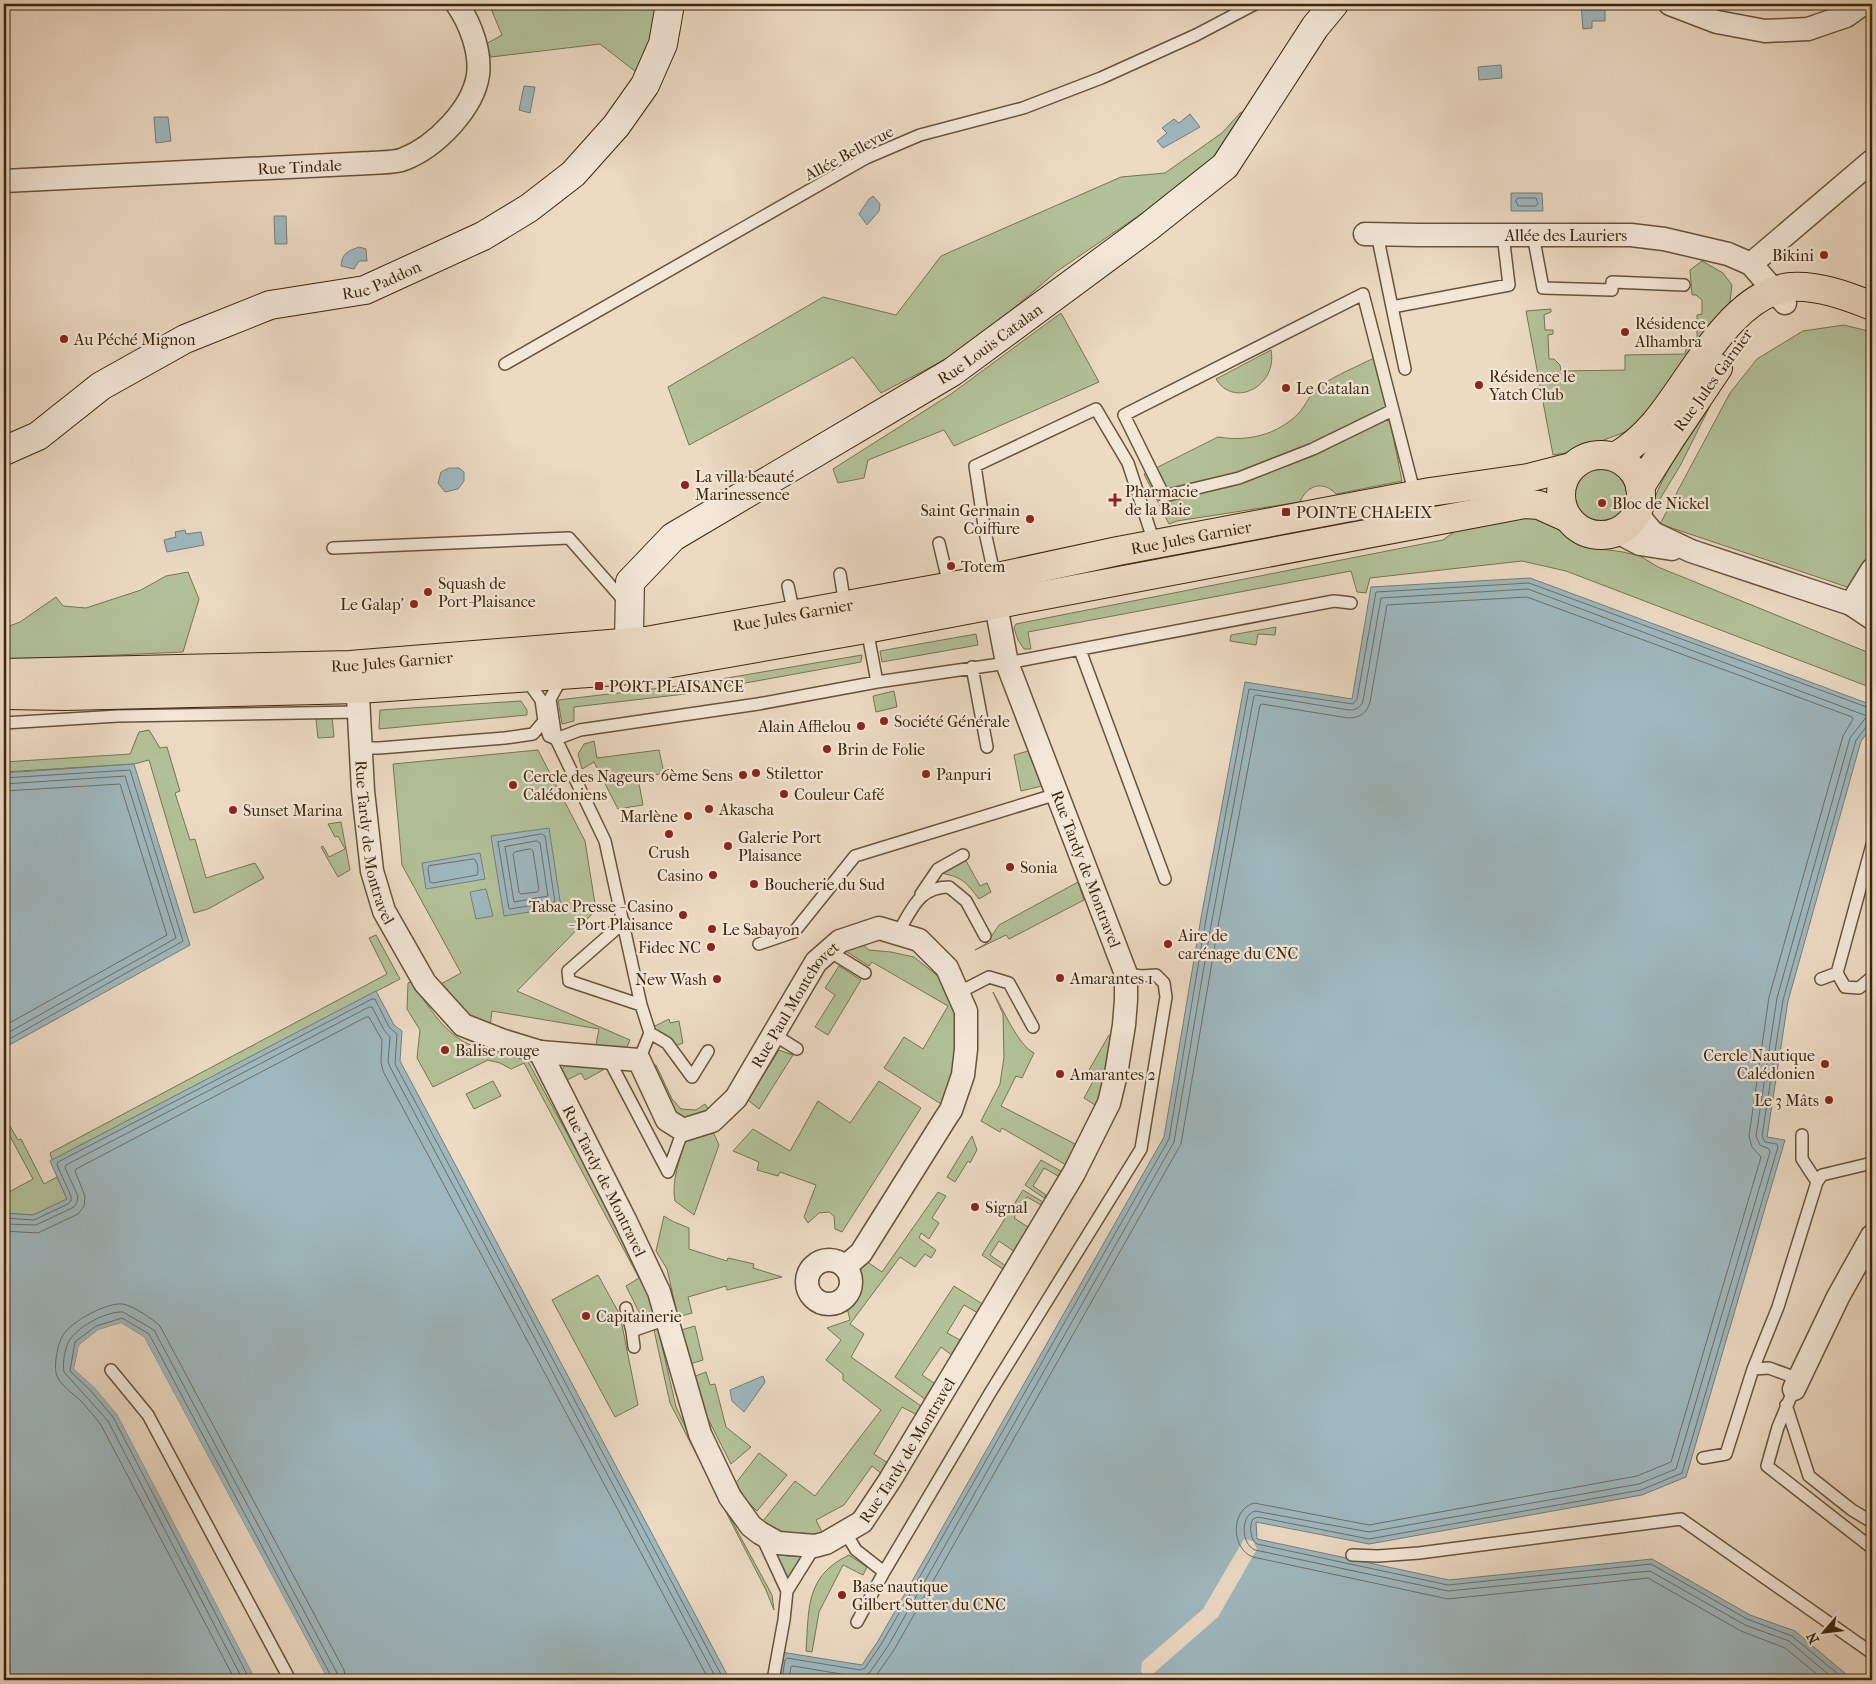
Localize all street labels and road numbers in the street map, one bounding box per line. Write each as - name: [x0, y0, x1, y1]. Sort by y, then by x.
- street label: Allée Bellevue: [800, 122, 897, 185]
- street label: Rue Tindale: [257, 155, 342, 178]
- street label: Allée des Lauriers: [1504, 226, 1627, 245]
- street label: Rue Paddon: [341, 256, 424, 303]
- street label: Rue Louis Catalan: [934, 299, 1046, 388]
- street label: Rue Jules Garnier: [1669, 325, 1757, 435]
- street label: Rue Jules Garnier: [1129, 516, 1253, 558]
- street label: Rue Jules Garnier: [731, 594, 855, 635]
- street label: Rue Jules Garnier: [331, 647, 454, 675]
- street label: Rue Tardy de Montravel: [352, 760, 399, 928]
- street label: Rue Tardy de Montravel: [1047, 788, 1125, 951]
- street label: Rue Paul Montchovet: [747, 937, 843, 1071]
- street label: Rue Tardy de Montravel: [559, 1102, 651, 1260]
- street label: Rue Tardy de Montravel: [855, 1374, 959, 1526]

